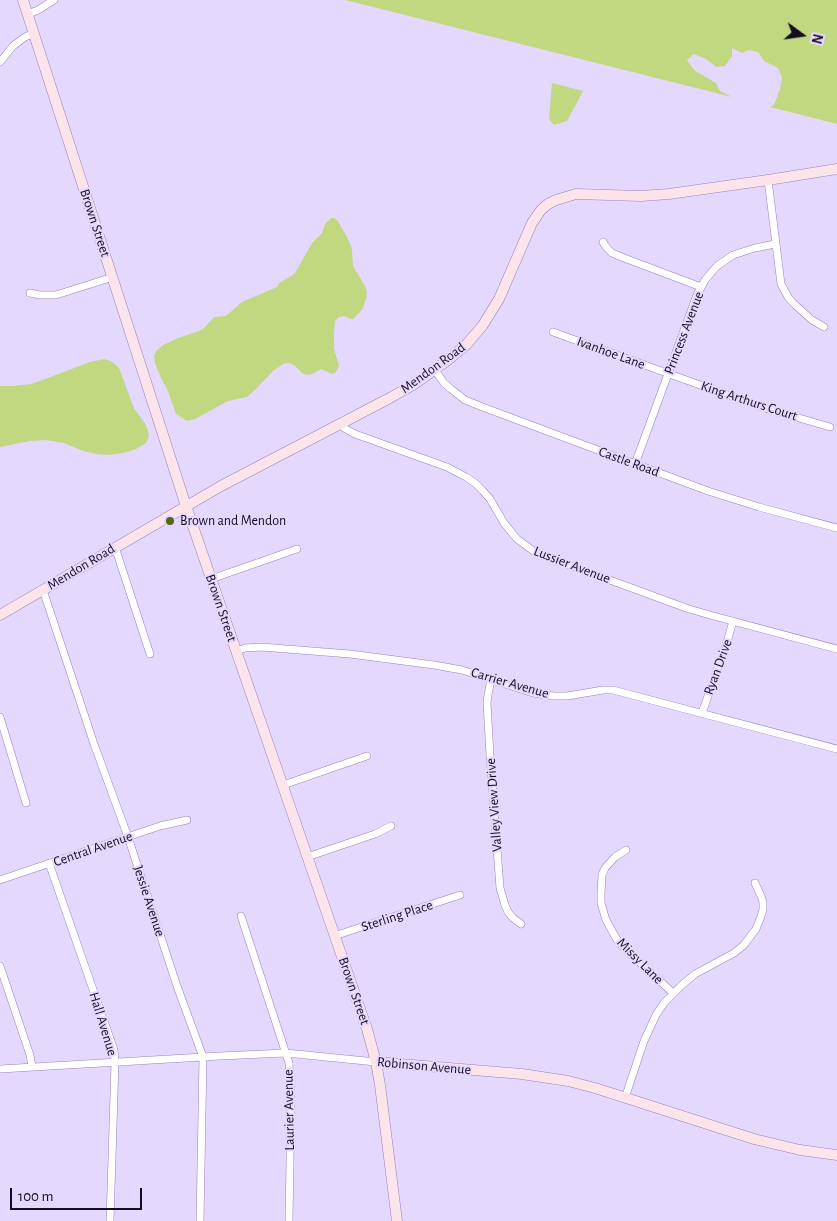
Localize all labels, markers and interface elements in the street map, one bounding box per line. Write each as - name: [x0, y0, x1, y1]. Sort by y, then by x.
- north arrow: [777, 10, 827, 60]
- text: N: [809, 32, 825, 45]
- street label: Brown Street: [76, 187, 114, 259]
- street label: Princess Avenue: [660, 289, 708, 377]
- street label: Ivanhoe Lane: [575, 333, 647, 373]
- street label: Mendon Road: [397, 339, 469, 397]
- street label: King Arthurs Court: [699, 377, 799, 425]
- street label: Castle Road: [596, 443, 662, 481]
- place label: Brown and Mendon: [180, 513, 286, 529]
- marker: Brown and Mendon: [164, 515, 176, 527]
- street label: Mendon Road: [44, 540, 118, 594]
- street label: Lussier Avenue: [531, 543, 613, 587]
- street label: Brown Street: [202, 572, 240, 644]
- street label: Ryan Drive: [700, 637, 736, 697]
- street label: Carrier Avenue: [469, 664, 551, 702]
- street label: Valley View Drive: [482, 758, 506, 852]
- street label: Central Avenue: [51, 828, 135, 870]
- street label: Jessie Avenue: [130, 863, 168, 939]
- street label: Sterling Place: [359, 897, 435, 935]
- street label: Missy Lane: [613, 934, 667, 988]
- street label: Brown Street: [335, 955, 373, 1027]
- street label: Hall Avenue: [85, 990, 121, 1058]
- street label: Robinson Avenue: [376, 1054, 472, 1078]
- street label: Laurier Avenue: [280, 1069, 298, 1151]
- scale bar: [12, 1178, 145, 1210]
- text: 100 m: [18, 1189, 53, 1204]

